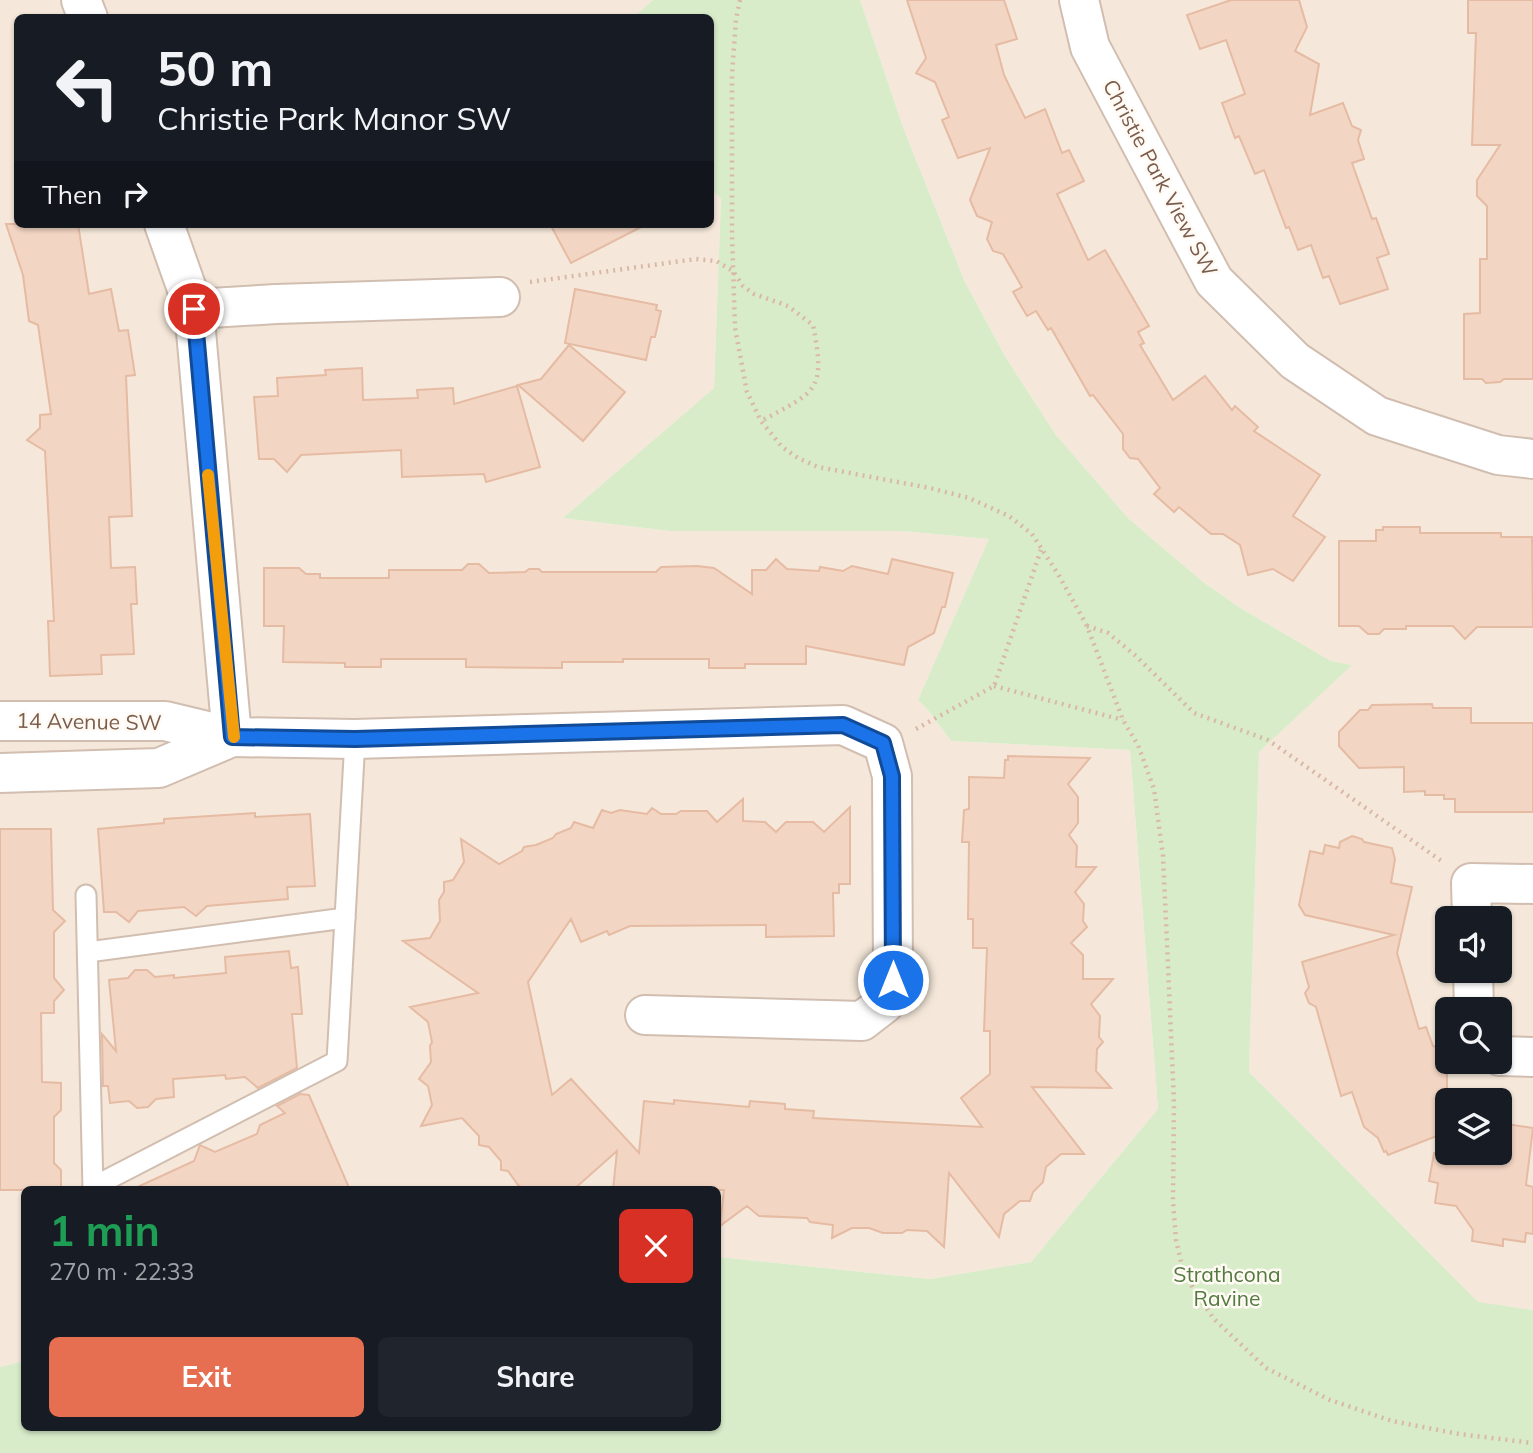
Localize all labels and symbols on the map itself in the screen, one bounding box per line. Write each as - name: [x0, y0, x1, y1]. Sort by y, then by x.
- street label: Christie Park View SW: [1098, 75, 1224, 281]
- pin: [164, 279, 224, 339]
- street label: 14 Avenue SW: [16, 707, 162, 735]
- position arrow: [856, 943, 930, 1017]
- park label: Strathcona Ravine: [1173, 1261, 1281, 1311]

